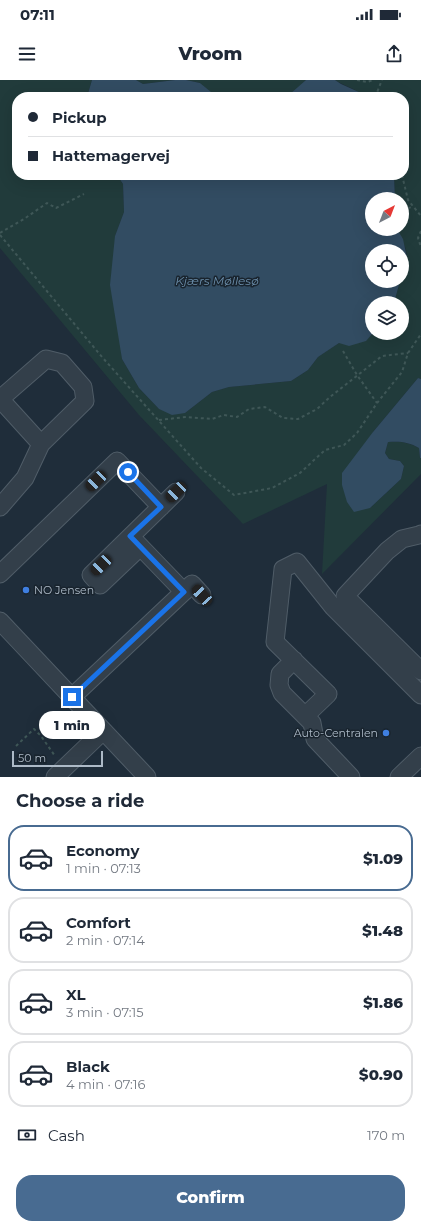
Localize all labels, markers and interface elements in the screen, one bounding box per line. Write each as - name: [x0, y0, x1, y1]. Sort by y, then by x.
- text: 07:11: [20, 5, 55, 24]
- icon: menu: [16, 43, 38, 65]
- text: Vroom: [179, 43, 242, 65]
- icon: share: [383, 43, 405, 65]
- text: Pickup: [52, 108, 107, 127]
- text: Hattemagervej: [52, 146, 170, 165]
- north arrow: [365, 192, 409, 236]
- map controls: [365, 192, 409, 340]
- button: locate: [365, 244, 409, 288]
- water label: Kjærs Møllesø: [175, 273, 259, 288]
- button: layers: [365, 296, 409, 340]
- route start: [119, 463, 137, 481]
- car: [83, 468, 109, 494]
- car: [163, 479, 189, 505]
- car: [88, 552, 114, 578]
- car: [189, 582, 215, 608]
- place label: NO Jensen: [34, 583, 94, 597]
- marker: NO Jensen: [21, 585, 31, 595]
- route end: [63, 688, 81, 706]
- callout: 1 min: [39, 711, 105, 739]
- text: 1 min: [54, 717, 90, 733]
- place label: Auto-Centralen: [294, 726, 378, 740]
- marker: Auto-Centralen: [381, 728, 391, 738]
- scale bar: [12, 749, 103, 768]
- text: 50 m: [18, 751, 46, 765]
- text: Choose a ride: [16, 790, 144, 812]
- icon: car: [18, 840, 54, 876]
- text: Economy: [66, 841, 139, 860]
- text: $1.09: [363, 849, 403, 868]
- text: 1 min · 07:13: [66, 860, 141, 876]
- icon: car: [18, 912, 54, 948]
- text: Comfort: [66, 913, 131, 932]
- text: $1.48: [362, 921, 403, 940]
- text: 2 min · 07:14: [66, 932, 145, 948]
- icon: car: [18, 984, 54, 1020]
- text: XL: [66, 985, 85, 1004]
- text: $1.86: [363, 993, 403, 1012]
- text: 3 min · 07:15: [66, 1004, 144, 1020]
- icon: car: [18, 1056, 54, 1092]
- text: Black: [66, 1057, 110, 1076]
- text: $0.90: [359, 1065, 403, 1084]
- text: 4 min · 07:16: [66, 1076, 145, 1092]
- icon: cash: [16, 1124, 38, 1146]
- text: Cash: [48, 1126, 85, 1145]
- text: 170 m: [367, 1127, 405, 1143]
- button: Confirm: [16, 1175, 405, 1221]

